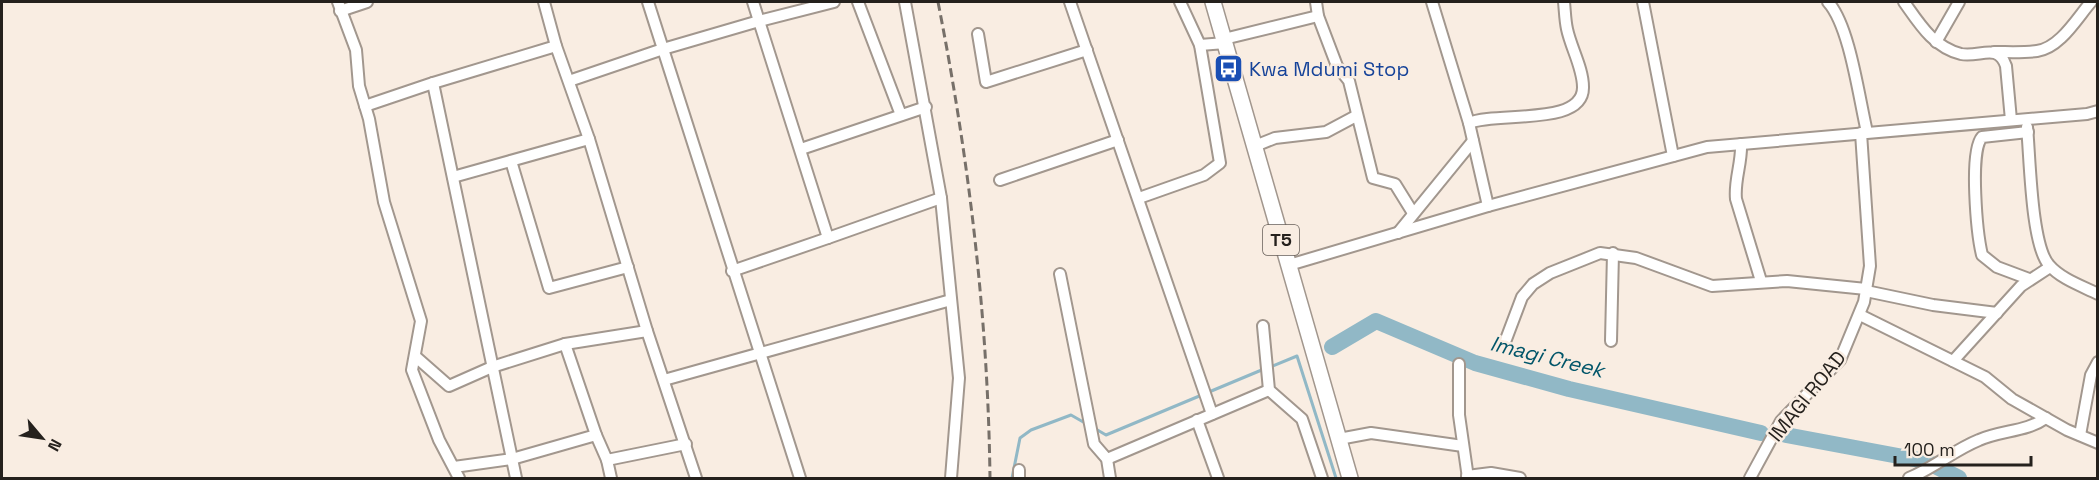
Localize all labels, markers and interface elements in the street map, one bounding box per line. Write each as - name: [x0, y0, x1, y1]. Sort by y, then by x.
- bus stop icon: Kwa Mdumi Stop: [1212, 53, 1244, 85]
- place label: Kwa Mdumi Stop: [1249, 56, 1409, 82]
- road number: T5: [1263, 225, 1299, 255]
- water label: Imagi Creek: [1487, 329, 1609, 384]
- street label: IMAGI ROAD: [1762, 345, 1852, 447]
- north arrow: [12, 408, 72, 468]
- scale bar: [1895, 429, 2032, 467]
- text: N: [43, 435, 66, 455]
- text: 100 m: [1904, 438, 1955, 461]

